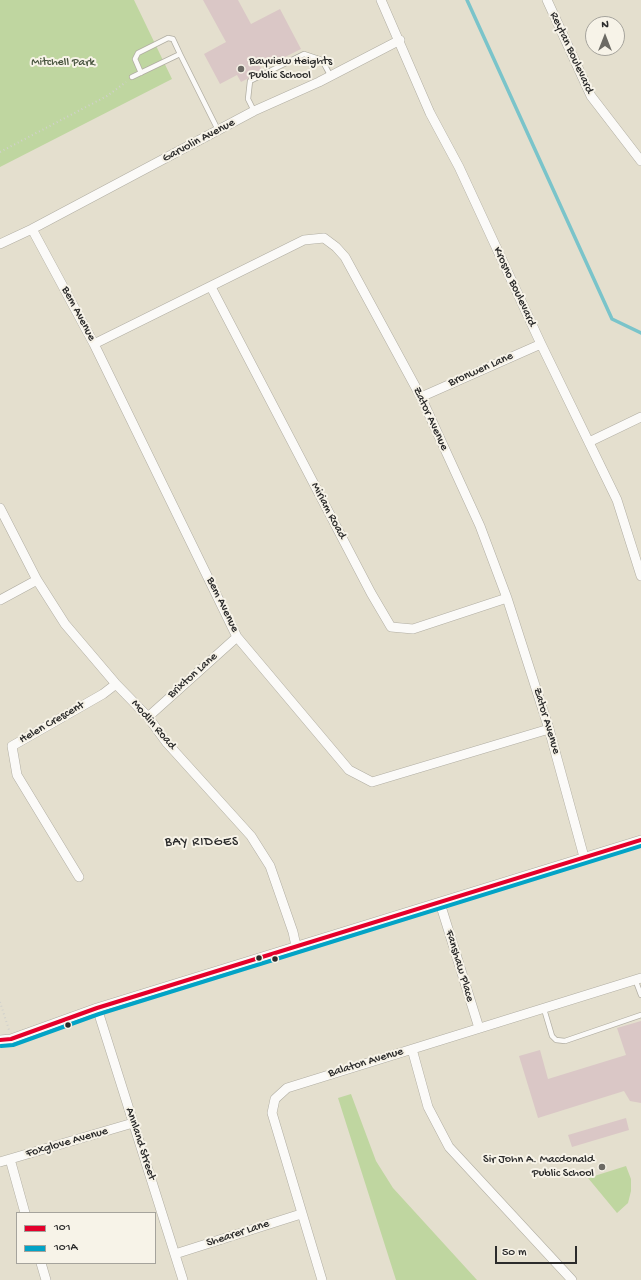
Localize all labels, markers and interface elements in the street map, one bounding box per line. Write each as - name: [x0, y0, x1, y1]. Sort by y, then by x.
- street label: Reytan Boulevard: [546, 10, 596, 96]
- north arrow: [585, 16, 625, 56]
- text: N: [601, 19, 609, 31]
- place label: Bayview Heights Public School: [249, 55, 332, 83]
- park label: Mitchell Park: [31, 56, 95, 70]
- marker: Bayview Heights Public School: [236, 64, 246, 74]
- street label: Garvolin Avenue: [160, 116, 238, 166]
- street label: Krosno Boulevard: [489, 245, 539, 329]
- street label: Bem Avenue: [58, 284, 98, 344]
- street label: Bronwen Lane: [446, 349, 516, 391]
- street label: Zator Avenue: [409, 385, 451, 453]
- street label: Miriam Road: [307, 480, 349, 542]
- street label: Bem Avenue: [202, 575, 242, 635]
- street label: Brixton Lane: [165, 650, 221, 702]
- street label: Zator Avenue: [529, 686, 563, 756]
- street label: Modlin Road: [127, 697, 179, 753]
- street label: Helen Crescent: [17, 699, 87, 747]
- district label: BAY RIDGES: [165, 835, 239, 851]
- street label: Fanshaw Place: [441, 928, 477, 1004]
- unlabelled marker: [254, 953, 264, 963]
- unlabelled marker: [270, 954, 280, 964]
- unlabelled marker: [63, 1020, 73, 1030]
- street label: Balaton Avenue: [327, 1045, 405, 1081]
- street label: Annland Street: [122, 1106, 158, 1182]
- street label: Foxglove Avenue: [24, 1124, 110, 1162]
- place label: Sir John A. Macdonald Public School: [483, 1153, 594, 1181]
- marker: Sir John A. Macdonald Public School: [597, 1162, 607, 1172]
- legend: [16, 1212, 156, 1264]
- street label: Shearer Lane: [205, 1217, 271, 1251]
- text: 101: [54, 1221, 71, 1235]
- scale bar: [497, 1238, 579, 1264]
- text: 101A: [54, 1241, 78, 1255]
- text: 50 m: [502, 1246, 527, 1260]

